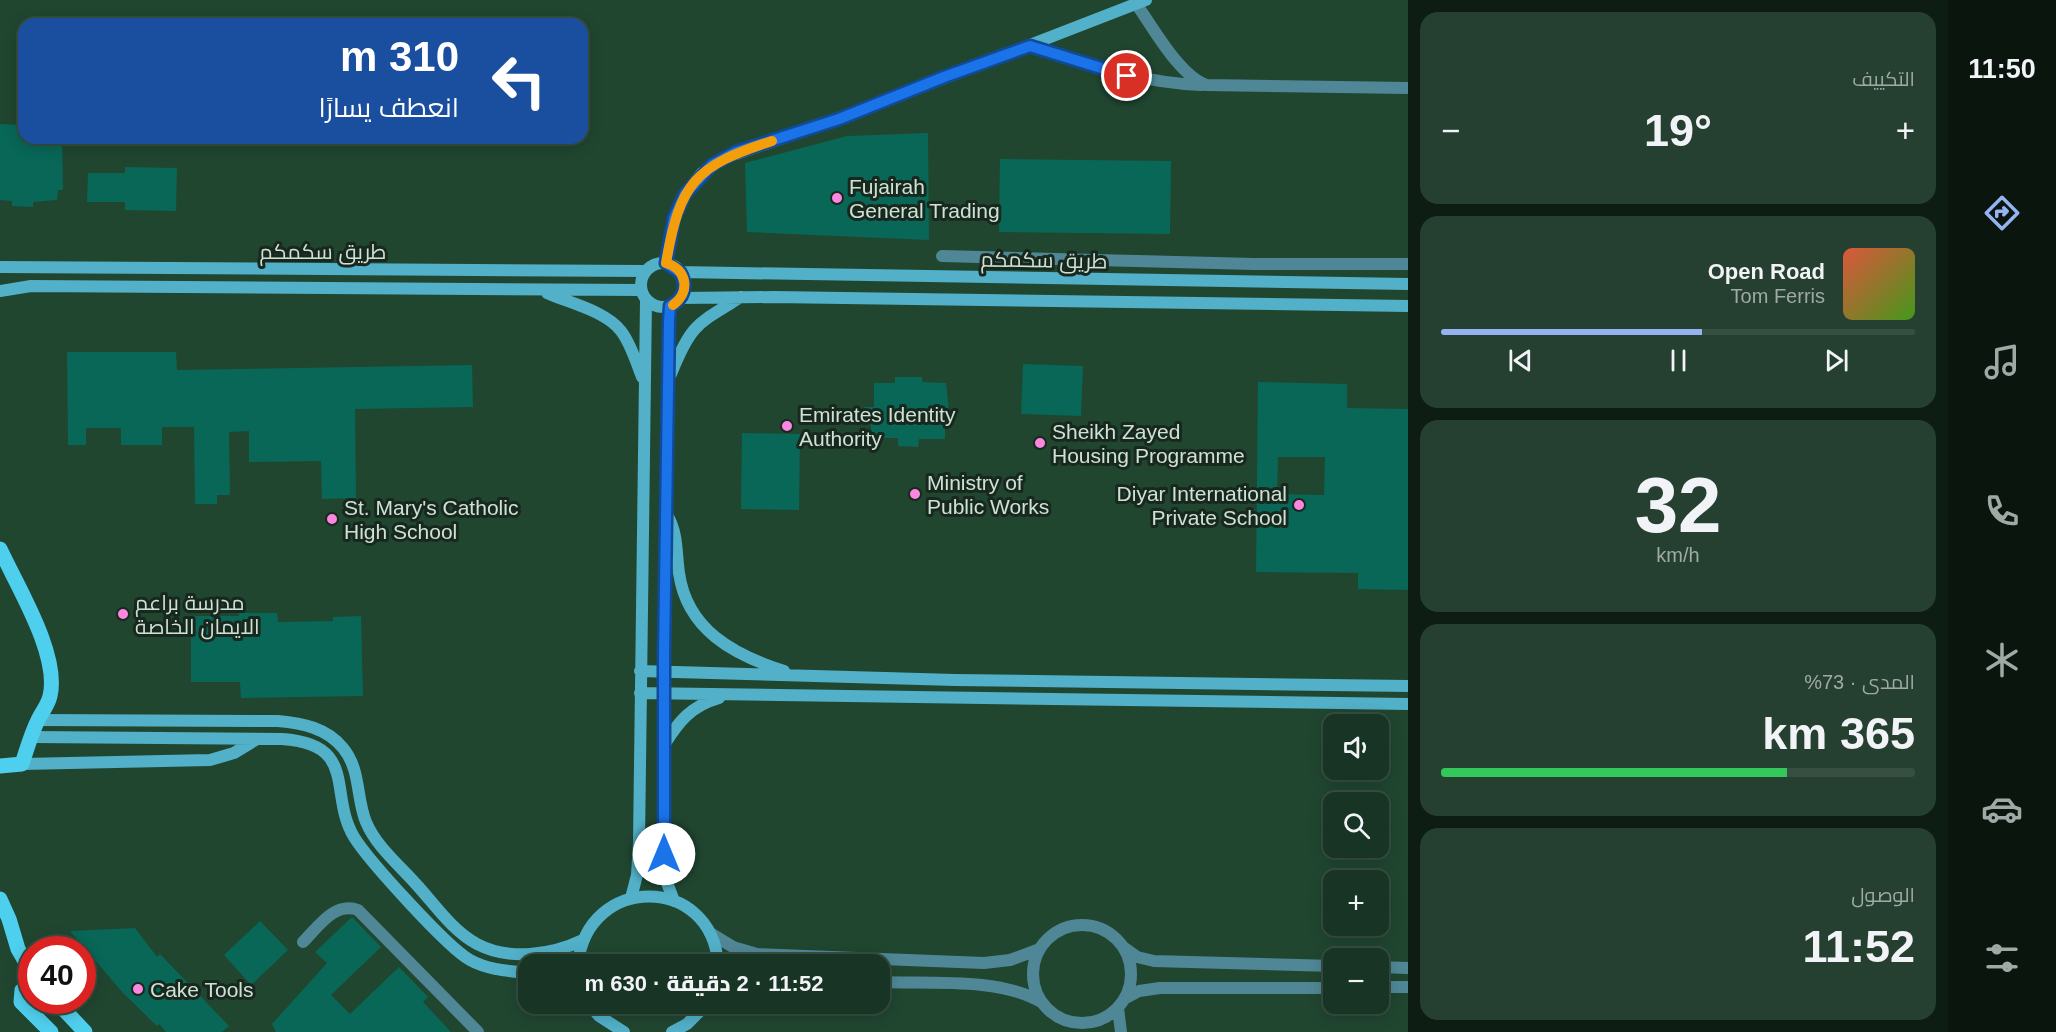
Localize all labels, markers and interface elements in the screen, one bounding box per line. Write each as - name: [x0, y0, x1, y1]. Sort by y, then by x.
- text: 310 m: [340, 33, 459, 80]
- icon: left: [480, 42, 558, 120]
- pin: [1101, 50, 1152, 101]
- text: 11:50: [1968, 54, 2036, 84]
- icon: arrive: [1110, 59, 1143, 92]
- text: التكييف: [1852, 68, 1915, 90]
- text: انعطف يسارًا: [318, 93, 459, 123]
- text: 19°: [1644, 105, 1712, 156]
- text: −: [1441, 112, 1460, 149]
- text: +: [1896, 112, 1915, 149]
- place label: Fujairah General Trading: [849, 175, 1000, 222]
- marker: Fujairah General Trading: [830, 191, 844, 205]
- icon: directions: [1981, 192, 2023, 234]
- street label: طريق سكمكم: [260, 240, 386, 266]
- street label: طريق سكمكم: [980, 247, 1108, 276]
- text: Open Road: [1708, 259, 1825, 284]
- text: Tom Ferris: [1731, 285, 1825, 307]
- icon: music: [1981, 341, 2023, 383]
- icon: previous: [1504, 344, 1537, 377]
- icon: pause: [1662, 344, 1695, 377]
- icon: next: [1820, 344, 1853, 377]
- place label: Emirates Identity Authority: [799, 403, 956, 450]
- marker: Emirates Identity Authority: [780, 419, 794, 433]
- place label: Sheikh Zayed Housing Programme: [1052, 420, 1245, 467]
- marker: Sheikh Zayed Housing Programme: [1033, 436, 1047, 450]
- text: 32: [1635, 461, 1721, 549]
- place label: Ministry of Public Works: [927, 471, 1049, 518]
- place label: Diyar International Private School: [1117, 482, 1287, 529]
- marker: Ministry of Public Works: [908, 487, 922, 501]
- icon: phone: [1981, 490, 2023, 532]
- place label: St. Mary's Catholic High School: [344, 496, 518, 543]
- marker: Diyar International Private School: [1292, 498, 1306, 512]
- marker: St. Mary's Catholic High School: [325, 512, 339, 526]
- text: km/h: [1656, 544, 1700, 566]
- place label: مدرسة براعم الايمان الخاصة: [135, 591, 260, 640]
- marker: مدرسة براعم الايمان الخاصة: [116, 607, 130, 621]
- icon: climate: [1981, 639, 2023, 681]
- text: المدى · 73%: [1804, 671, 1915, 693]
- text: 365 km: [1762, 708, 1915, 759]
- map controls: [1323, 714, 1389, 1014]
- button: sound: [1323, 714, 1389, 780]
- icon: car: [1981, 788, 2023, 830]
- button: search: [1323, 792, 1389, 858]
- position arrow: [632, 822, 696, 886]
- button: +: [1323, 870, 1389, 936]
- text: الوصول: [1851, 884, 1915, 906]
- text: 11:52: [1802, 921, 1915, 972]
- speed limit sign: 40: [18, 936, 96, 1014]
- icon: filters: [1981, 937, 2023, 979]
- button: −: [1323, 948, 1389, 1014]
- text: 11:52 · 2 دقيقة · 630 m: [585, 971, 823, 996]
- place label: Cake Tools: [150, 978, 254, 1001]
- marker: Cake Tools: [131, 982, 145, 996]

